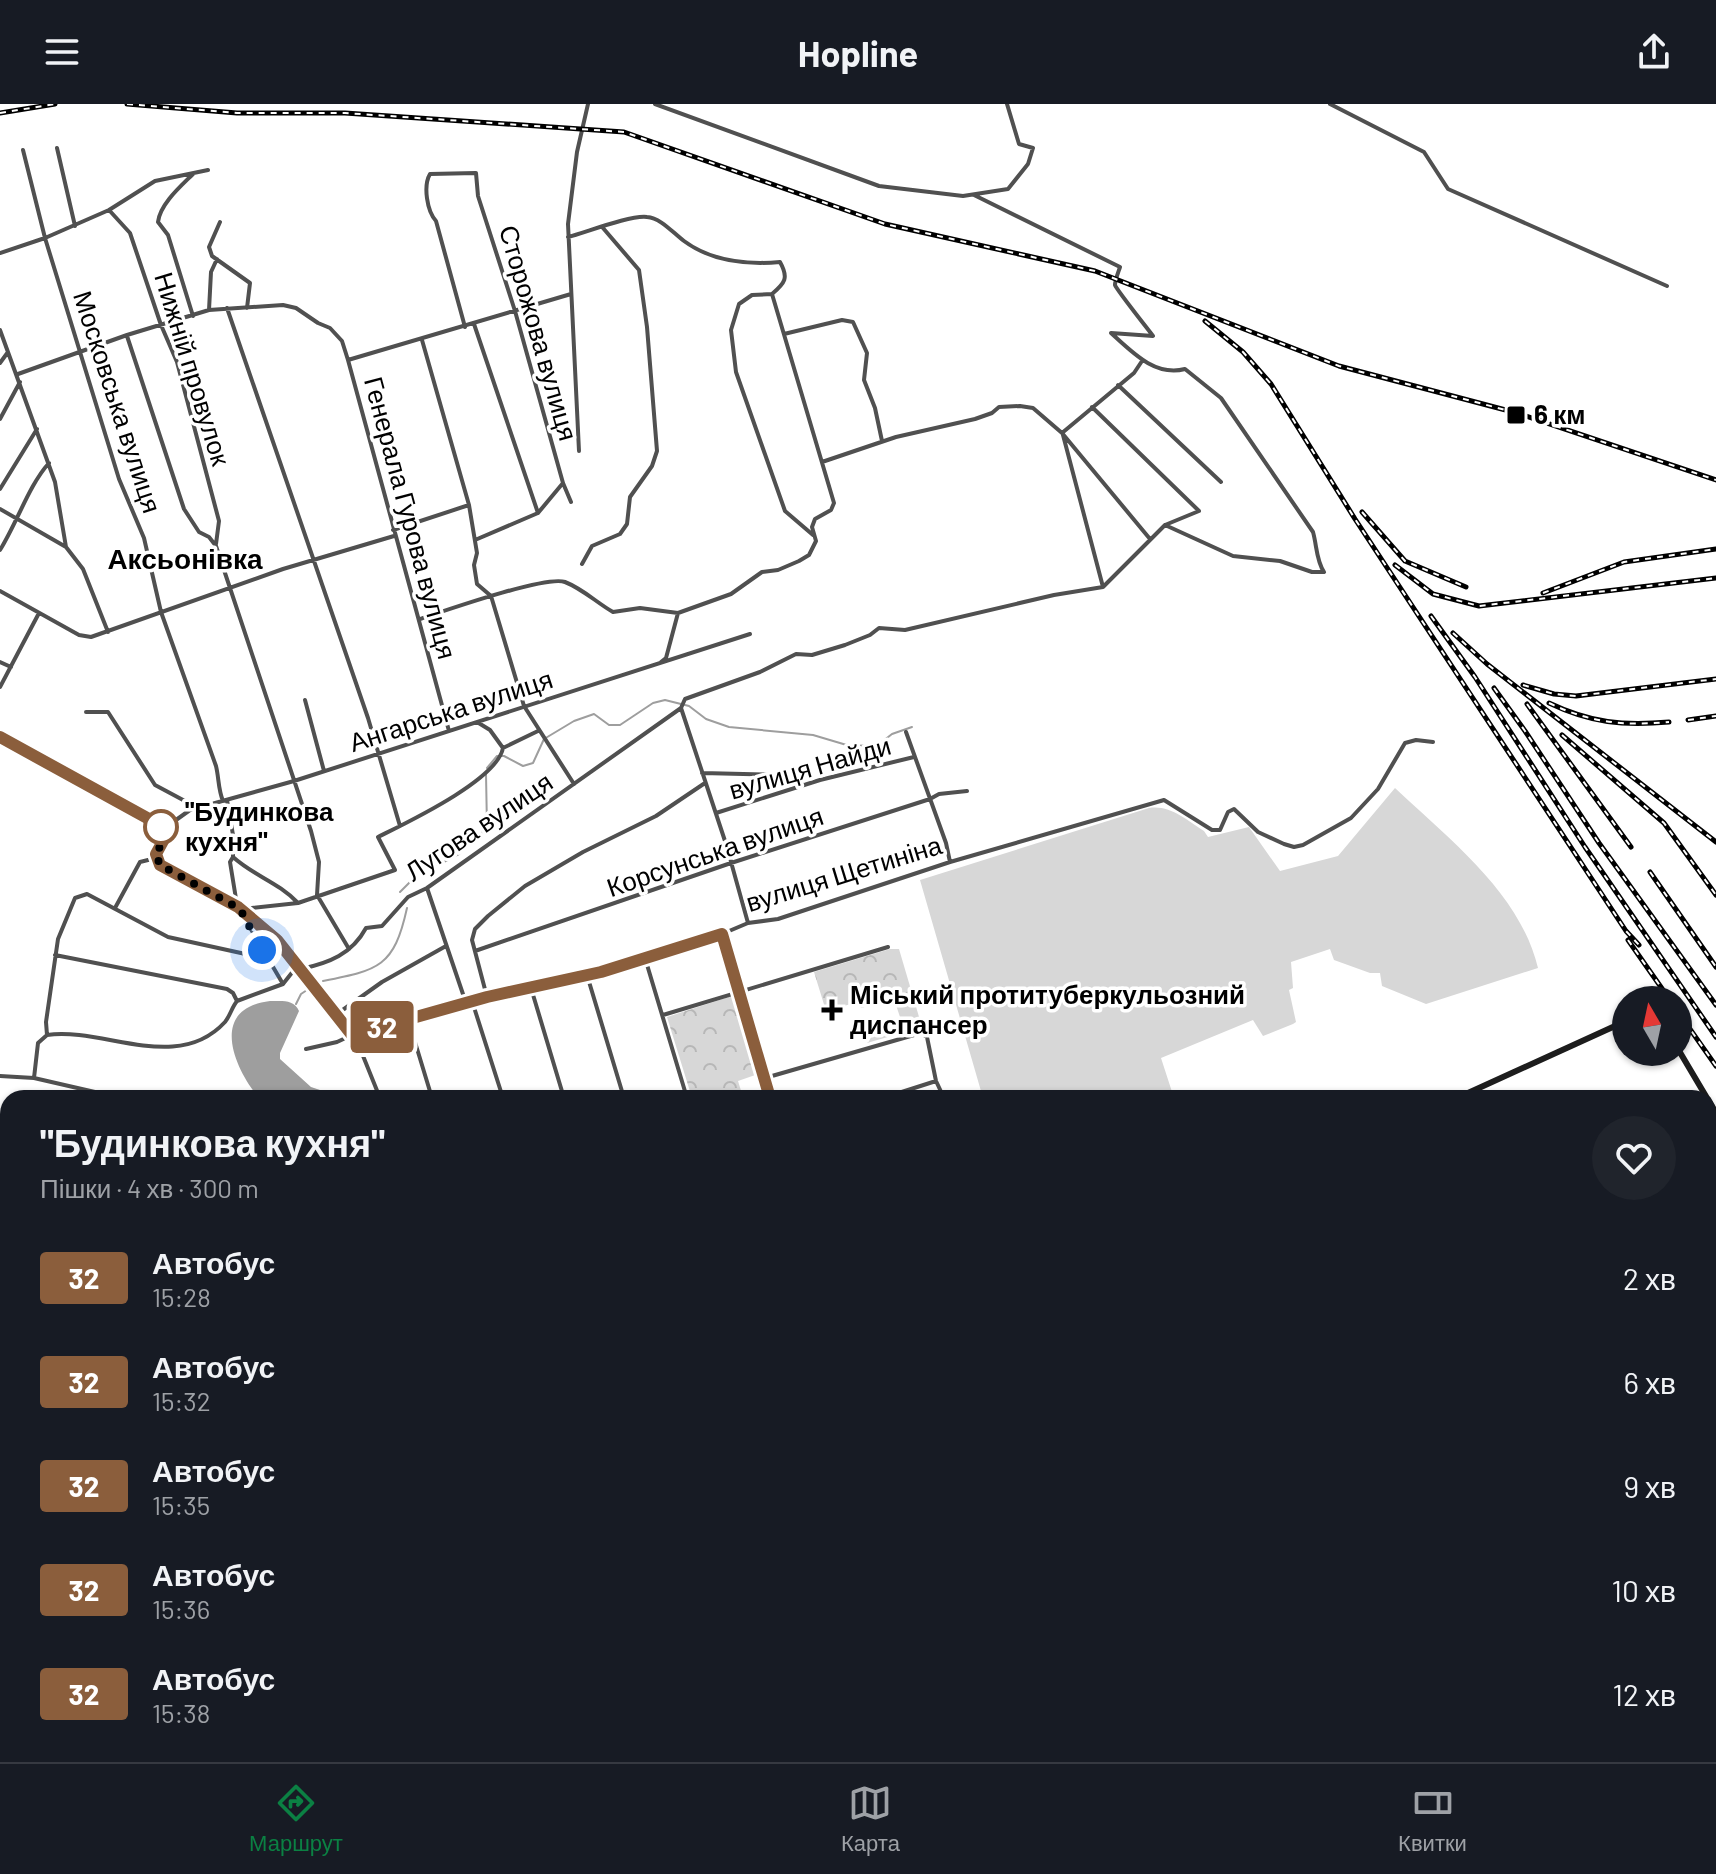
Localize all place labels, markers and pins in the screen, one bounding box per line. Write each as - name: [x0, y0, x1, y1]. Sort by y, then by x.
- place label: 6 км: [1534, 398, 1585, 429]
- marker: 6 км: [1505, 404, 1527, 426]
- place label: "Будинкова кухня": [185, 795, 334, 856]
- marker: "Будинкова кухня": [144, 810, 178, 844]
- place label: Міський протитуберкульозний диспансер: [850, 978, 1245, 1039]
- marker: Міський протитуберкульозний диспансер: [821, 999, 843, 1021]

